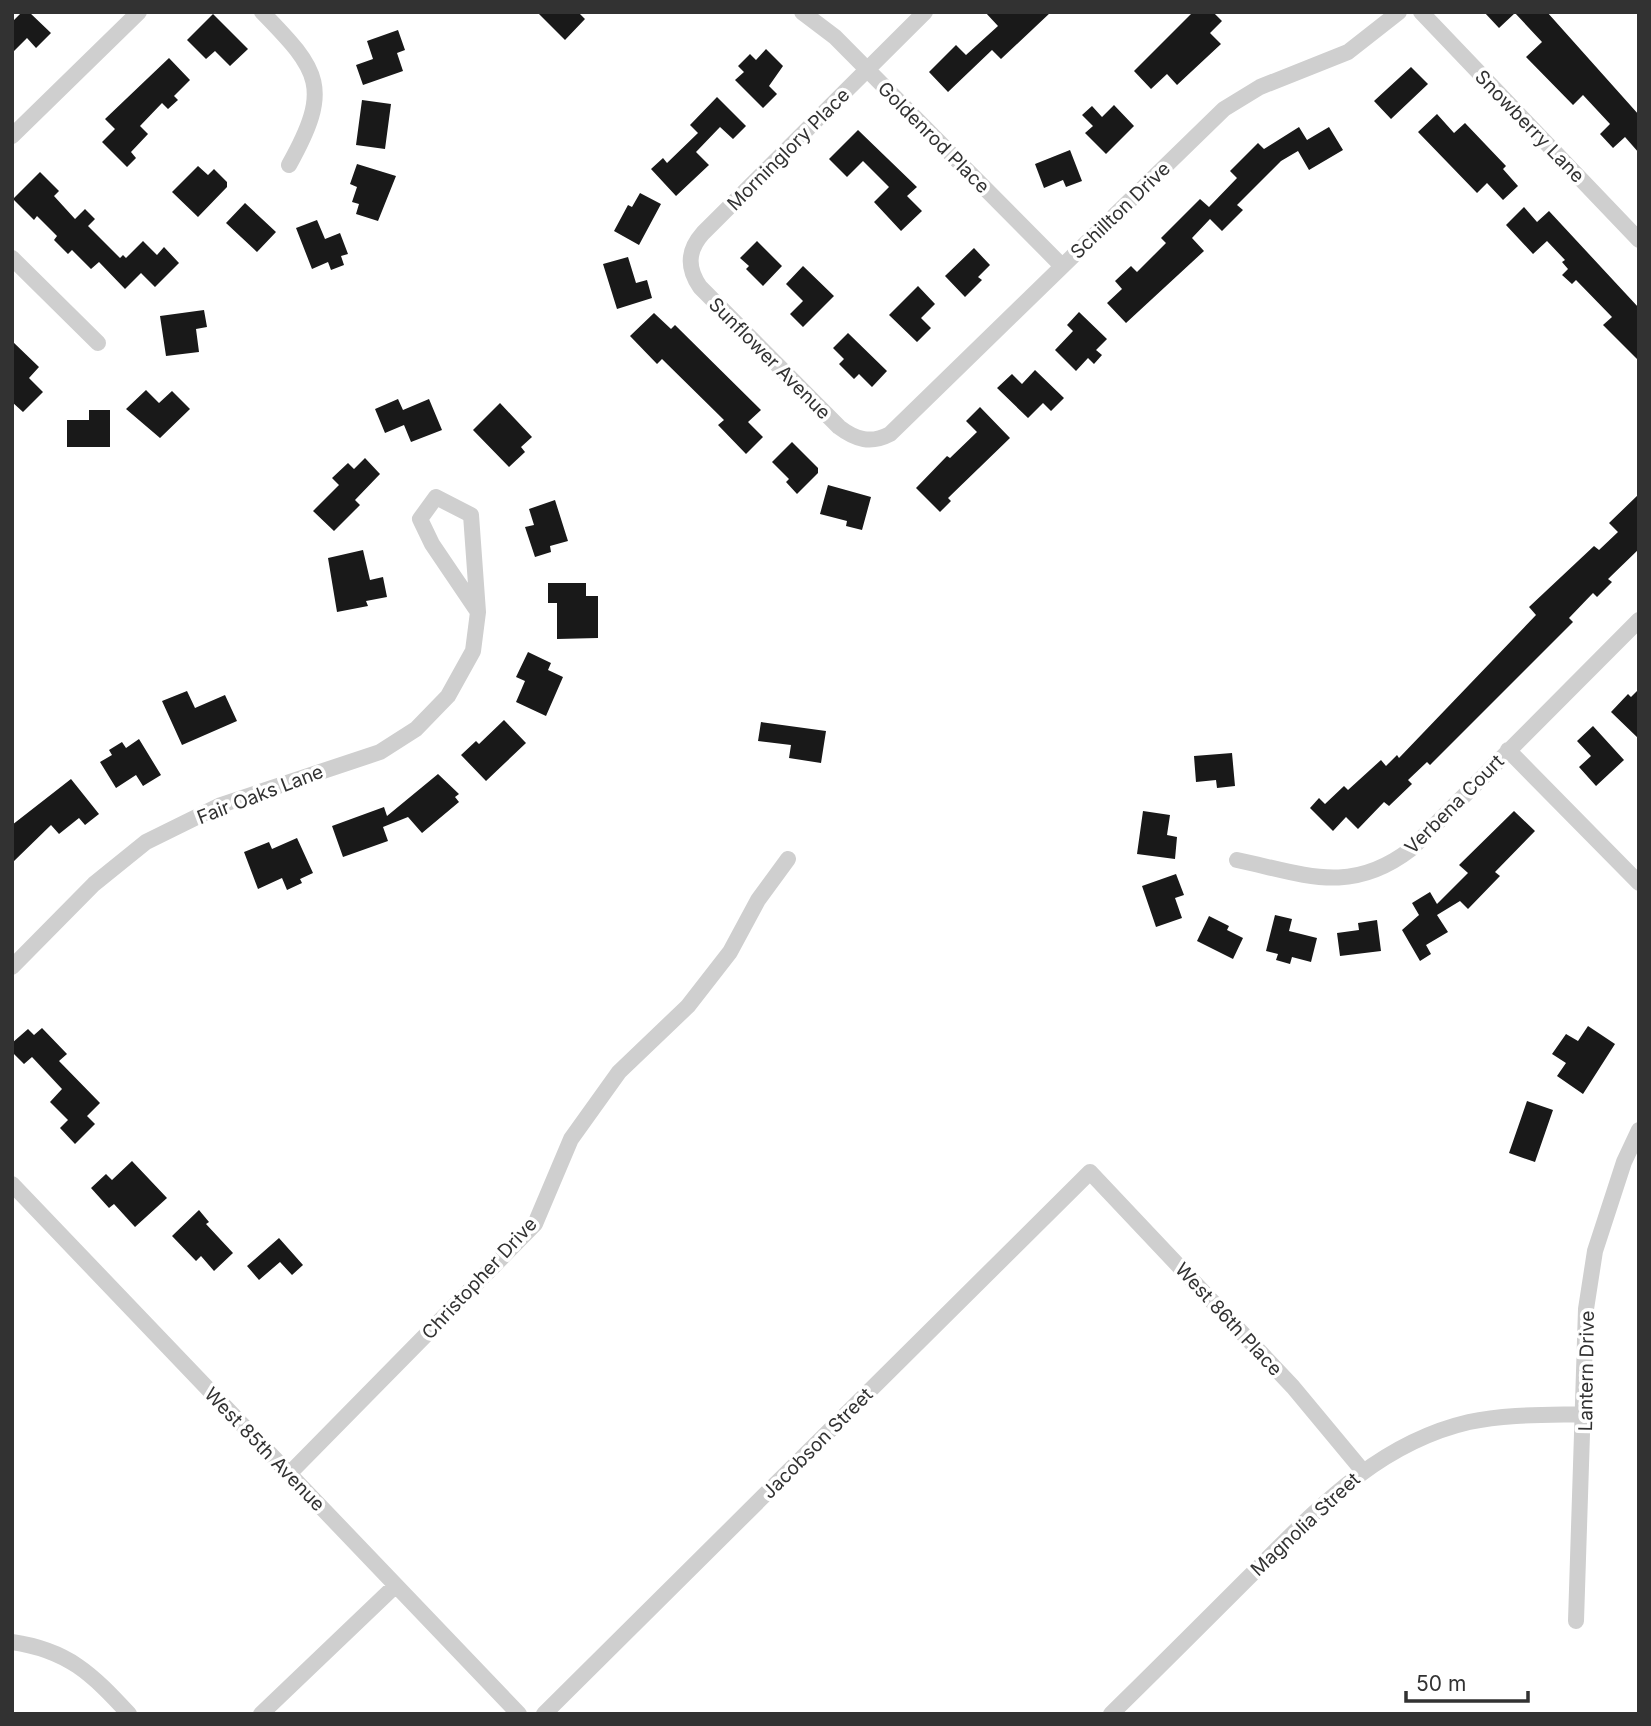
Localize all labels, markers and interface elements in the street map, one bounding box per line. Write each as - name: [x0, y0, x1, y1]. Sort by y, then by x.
- street label: Snowberry Lane: [1470, 65, 1589, 187]
- street label: Goldenrod Place: [873, 77, 994, 198]
- street label: Morninglory Place: [722, 83, 854, 215]
- street label: Schillton Drive: [1066, 157, 1175, 264]
- street label: Sunflower Avenue: [704, 293, 835, 424]
- street label: Verbena Court: [1400, 750, 1509, 859]
- street label: Fair Oaks Lane: [194, 760, 326, 829]
- street label: Christopher Drive: [417, 1213, 542, 1344]
- street label: West 86th Place: [1170, 1258, 1287, 1381]
- street label: Lantern Drive: [1574, 1310, 1599, 1432]
- street label: West 85th Avenue: [200, 1383, 330, 1516]
- street label: Jacobson Street: [757, 1383, 877, 1503]
- street label: Magnolia Street: [1246, 1468, 1365, 1581]
- scale bar: [1406, 1660, 1528, 1704]
- text: 50 m: [1416, 1671, 1466, 1696]

